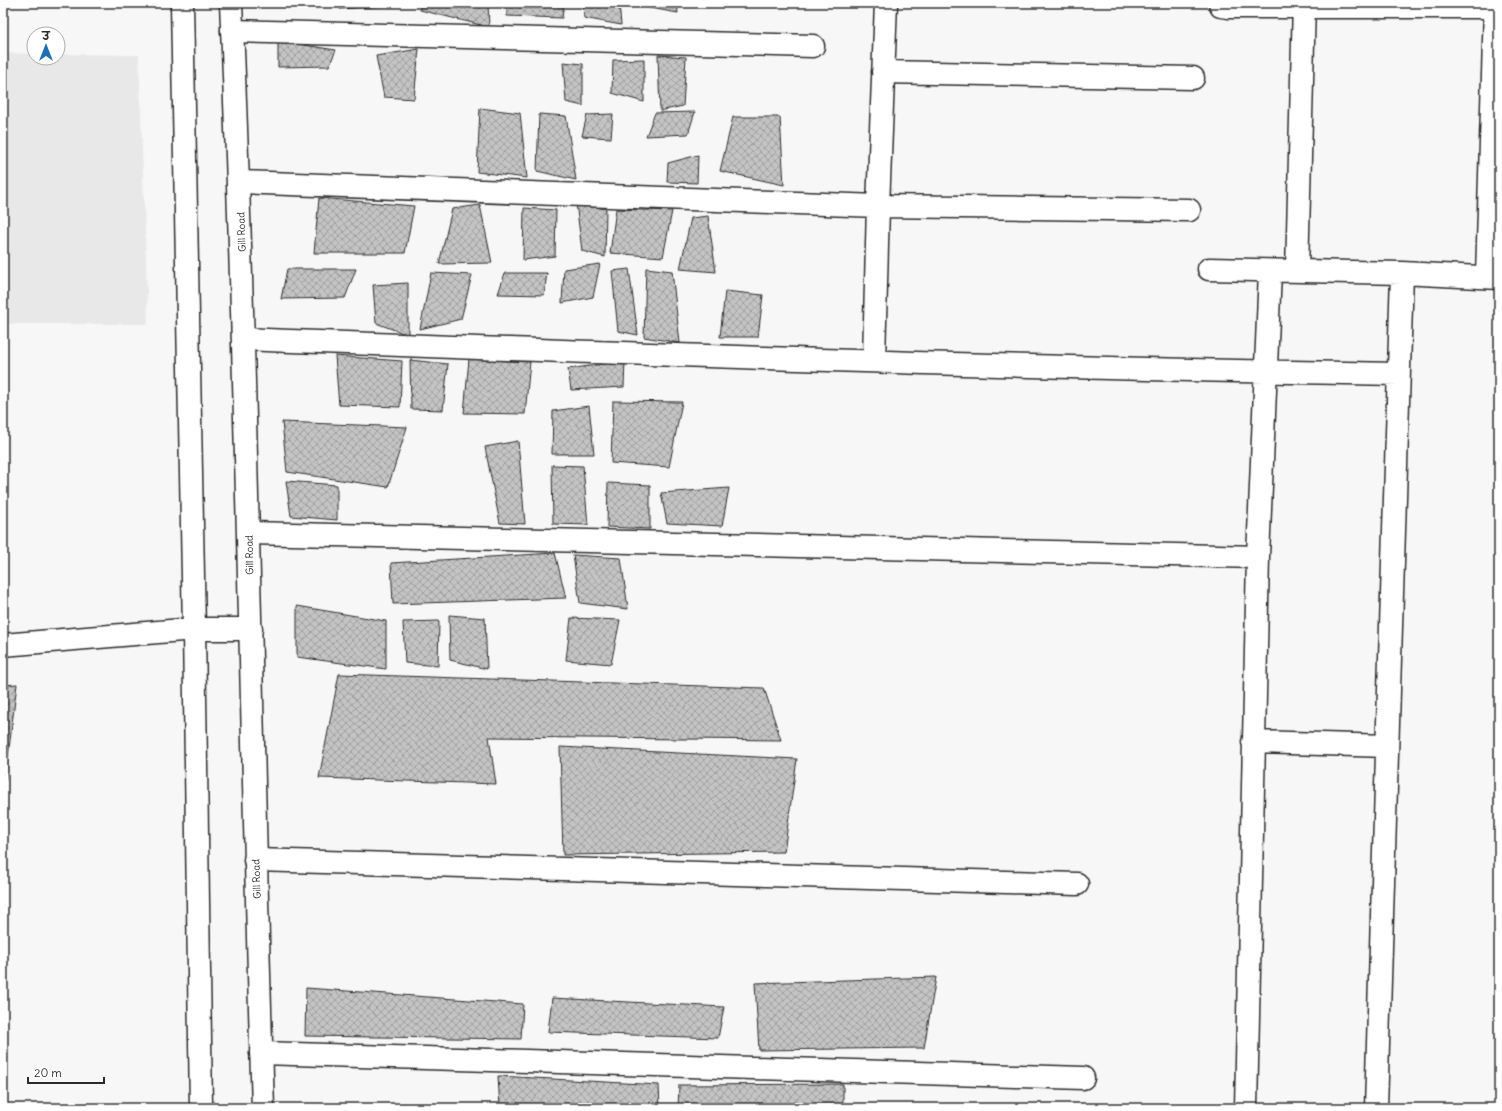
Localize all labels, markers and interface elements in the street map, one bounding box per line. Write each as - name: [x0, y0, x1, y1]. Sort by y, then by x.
- north arrow: [26, 26, 66, 66]
- text: उ: [41, 29, 51, 43]
- street label: Gill Road: [234, 212, 249, 252]
- street label: Gill Road: [243, 535, 256, 575]
- street label: Gill Road: [249, 859, 264, 899]
- scale bar: [28, 1059, 104, 1085]
- text: 20 m: [34, 1065, 62, 1080]

